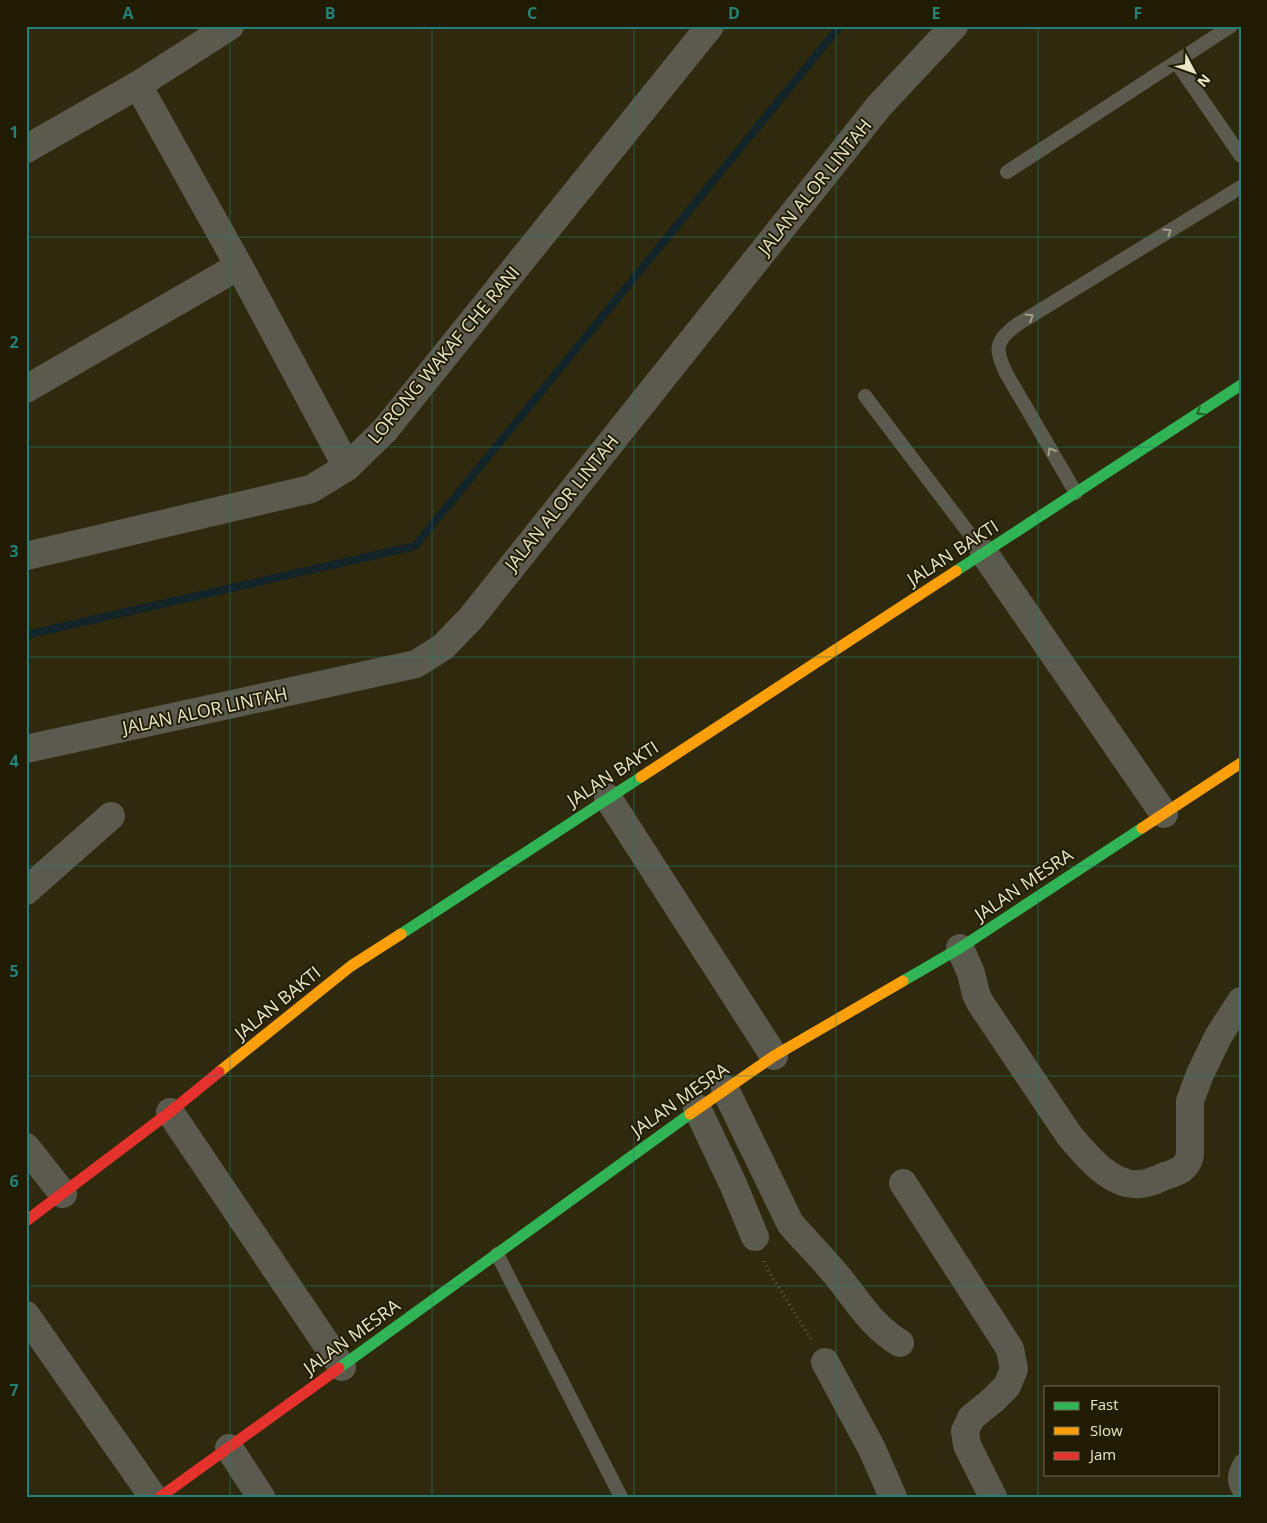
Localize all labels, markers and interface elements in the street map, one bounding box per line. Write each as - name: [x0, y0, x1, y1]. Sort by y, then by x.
- text: A: [122, 2, 134, 24]
- text: B: [325, 2, 335, 24]
- text: C: [527, 2, 537, 24]
- text: D: [728, 2, 740, 24]
- text: E: [932, 2, 941, 24]
- text: F: [1134, 2, 1142, 24]
- north arrow: [1170, 48, 1220, 98]
- text: N: [1193, 70, 1215, 91]
- street label: JALAN ALOR LINTAH: [751, 113, 877, 261]
- text: 1: [9, 121, 19, 143]
- one-way arrow: [1162, 229, 1172, 238]
- street label: LORONG WAKAF CHE RANI: [362, 261, 525, 448]
- one-way arrow: [1024, 314, 1033, 324]
- text: 2: [9, 331, 19, 353]
- one-way arrow: [1196, 406, 1206, 415]
- street label: JALAN ALOR LINTAH: [498, 429, 624, 577]
- one-way arrow: [1048, 447, 1058, 456]
- street label: JALAN BAKTI: [901, 514, 1003, 592]
- text: 3: [9, 540, 19, 562]
- street label: JALAN ALOR LINTAH: [118, 681, 290, 740]
- street label: JALAN BAKTI: [561, 735, 663, 813]
- text: 4: [9, 750, 19, 772]
- street label: JALAN MESRA: [968, 842, 1078, 927]
- text: 5: [9, 960, 19, 982]
- street label: JALAN BAKTI: [228, 960, 325, 1046]
- street label: JALAN MESRA: [624, 1056, 733, 1143]
- text: 6: [9, 1170, 19, 1192]
- street label: JALAN MESRA: [297, 1293, 405, 1381]
- text: 7: [9, 1379, 19, 1401]
- legend: [1044, 1386, 1220, 1476]
- text: Fast: [1090, 1394, 1119, 1414]
- text: Slow: [1090, 1420, 1123, 1440]
- text: Jam: [1088, 1444, 1116, 1464]

